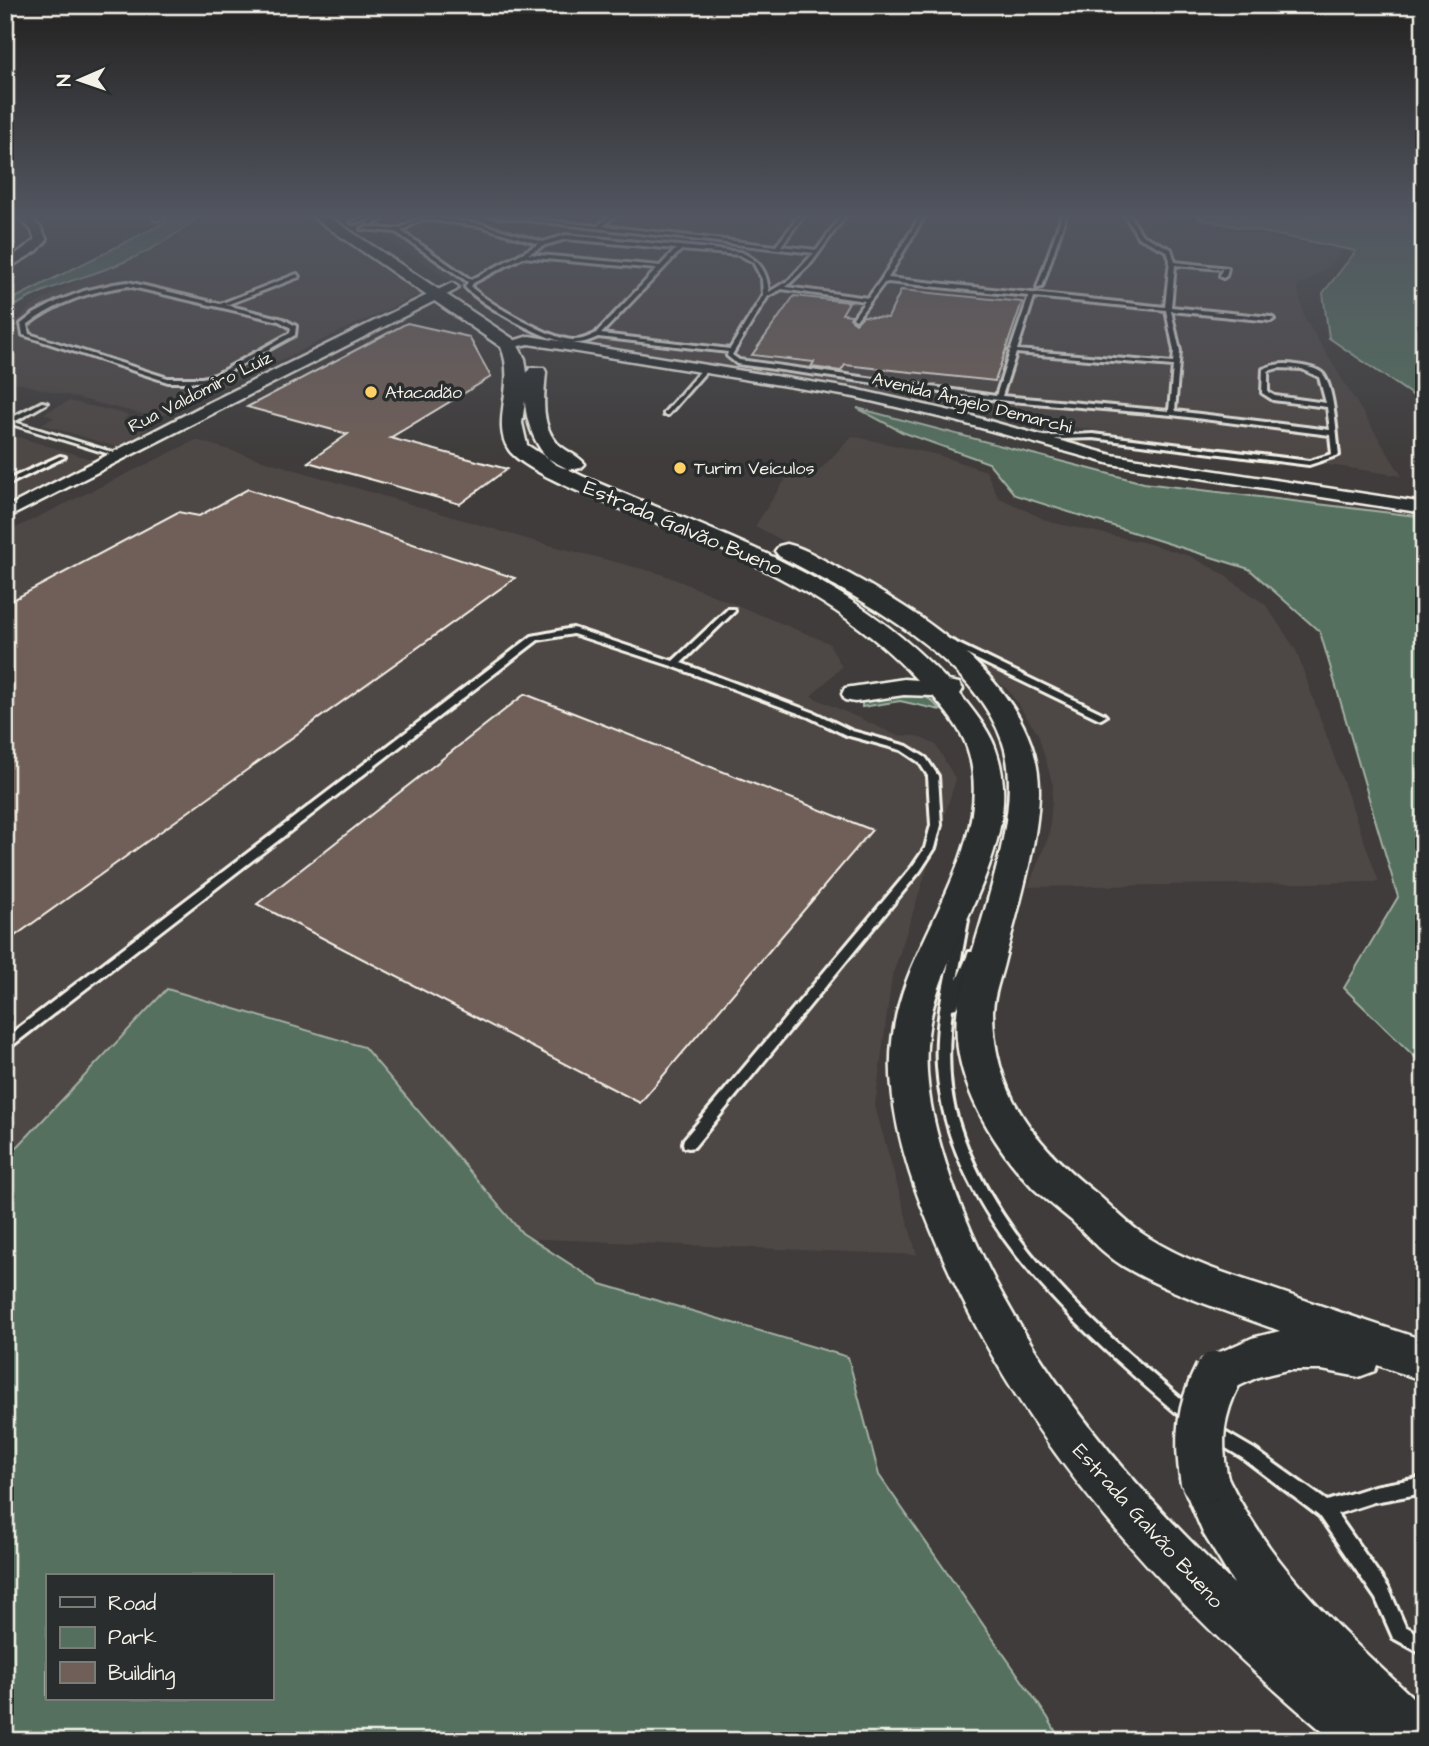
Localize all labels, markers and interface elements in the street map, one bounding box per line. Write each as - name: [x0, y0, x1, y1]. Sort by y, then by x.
- north arrow: [46, 46, 116, 116]
- text: N: [51, 74, 78, 87]
- street label: Rua Valdomiro Luíz: [124, 345, 276, 439]
- street label: Avenida Ângelo Demarchi: [869, 366, 1075, 441]
- place label: Atacadão: [385, 380, 462, 405]
- marker: Atacadão: [363, 384, 379, 400]
- place label: Turim Veículos: [694, 456, 815, 481]
- marker: Turim Veículos: [672, 460, 688, 476]
- street label: Estrada Galvão Bueno: [579, 473, 787, 583]
- street label: Estrada Galvão Bueno: [1066, 1437, 1230, 1615]
- legend: [46, 1574, 273, 1700]
- text: Road: [108, 1589, 156, 1618]
- text: Park: [108, 1623, 157, 1652]
- text: Building: [108, 1659, 176, 1690]

